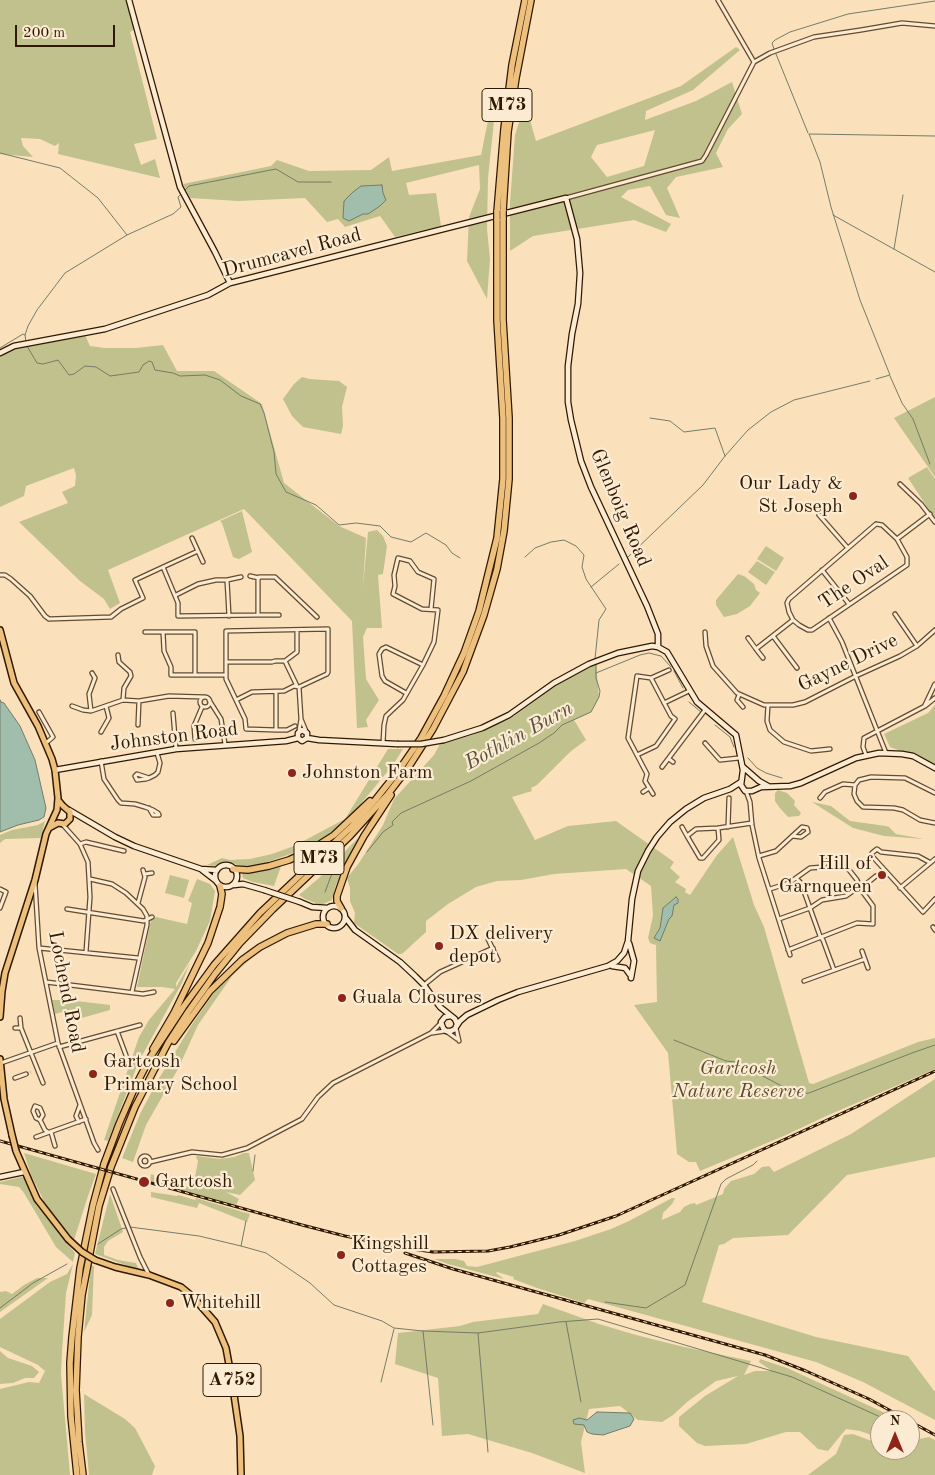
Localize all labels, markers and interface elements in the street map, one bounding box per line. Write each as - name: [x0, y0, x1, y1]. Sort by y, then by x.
- scale bar: [18, 15, 118, 47]
- text: 200 m: [23, 26, 65, 41]
- road number: M73: [482, 88, 532, 122]
- street label: Drumcavel Road: [220, 223, 364, 283]
- street label: Glenboig Road: [584, 445, 656, 571]
- place label: Our Lady & St Joseph: [739, 472, 843, 519]
- marker: Our Lady & St Joseph: [847, 490, 859, 502]
- street label: The Oval: [814, 551, 894, 615]
- street label: Gayne Drive: [794, 628, 902, 698]
- water label: Bothlin Burn: [460, 696, 578, 776]
- street label: Johnston Road: [109, 717, 239, 757]
- place label: Johnston Farm: [302, 761, 433, 785]
- marker: Johnston Farm: [286, 767, 298, 779]
- road number: M73: [294, 841, 344, 874]
- place label: Hill of Garnqueen: [779, 852, 872, 899]
- marker: Hill of Garnqueen: [876, 869, 888, 881]
- place label: DX delivery depot: [449, 922, 553, 969]
- street label: Lochend Road: [42, 929, 90, 1055]
- marker: DX delivery depot: [433, 940, 445, 952]
- place label: Guala Closures: [352, 986, 482, 1010]
- marker: Guala Closures: [336, 992, 348, 1004]
- place label: Gartcosh Primary School: [103, 1050, 238, 1097]
- park label: Gartcosh Nature Reserve: [672, 1057, 804, 1104]
- marker: Gartcosh Primary School: [87, 1068, 99, 1080]
- place label: Gartcosh: [155, 1170, 233, 1194]
- marker: Gartcosh: [137, 1175, 151, 1189]
- place label: Kingshill Cottages: [351, 1232, 429, 1279]
- marker: Kingshill Cottages: [335, 1249, 347, 1261]
- place label: Whitehill: [180, 1291, 261, 1315]
- marker: Whitehill: [164, 1297, 176, 1309]
- road number: A752: [203, 1364, 261, 1396]
- north arrow: [870, 1410, 920, 1460]
- text: N: [890, 1414, 900, 1428]

